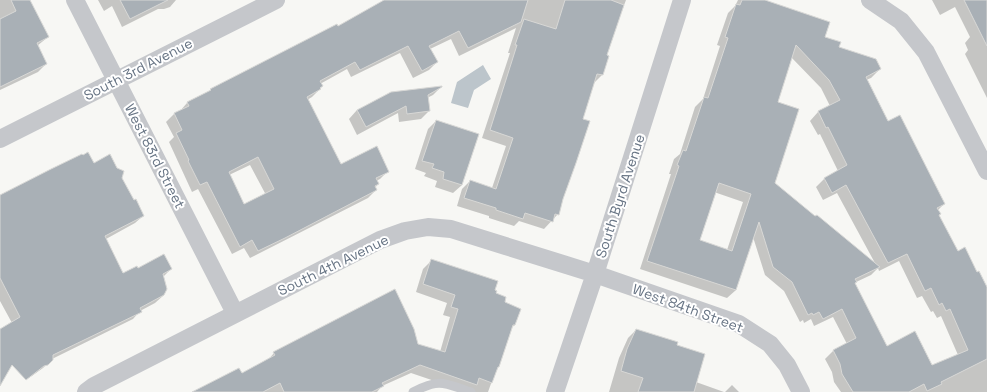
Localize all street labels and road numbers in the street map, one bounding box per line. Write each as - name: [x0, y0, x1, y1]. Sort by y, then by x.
- street label: South 3rd Avenue: [81, 34, 195, 104]
- street label: West 83rd Street: [121, 101, 189, 211]
- street label: South Byrd Avenue: [591, 132, 649, 260]
- street label: South 4th Avenue: [275, 230, 391, 300]
- street label: West 84th Street: [630, 280, 746, 336]

